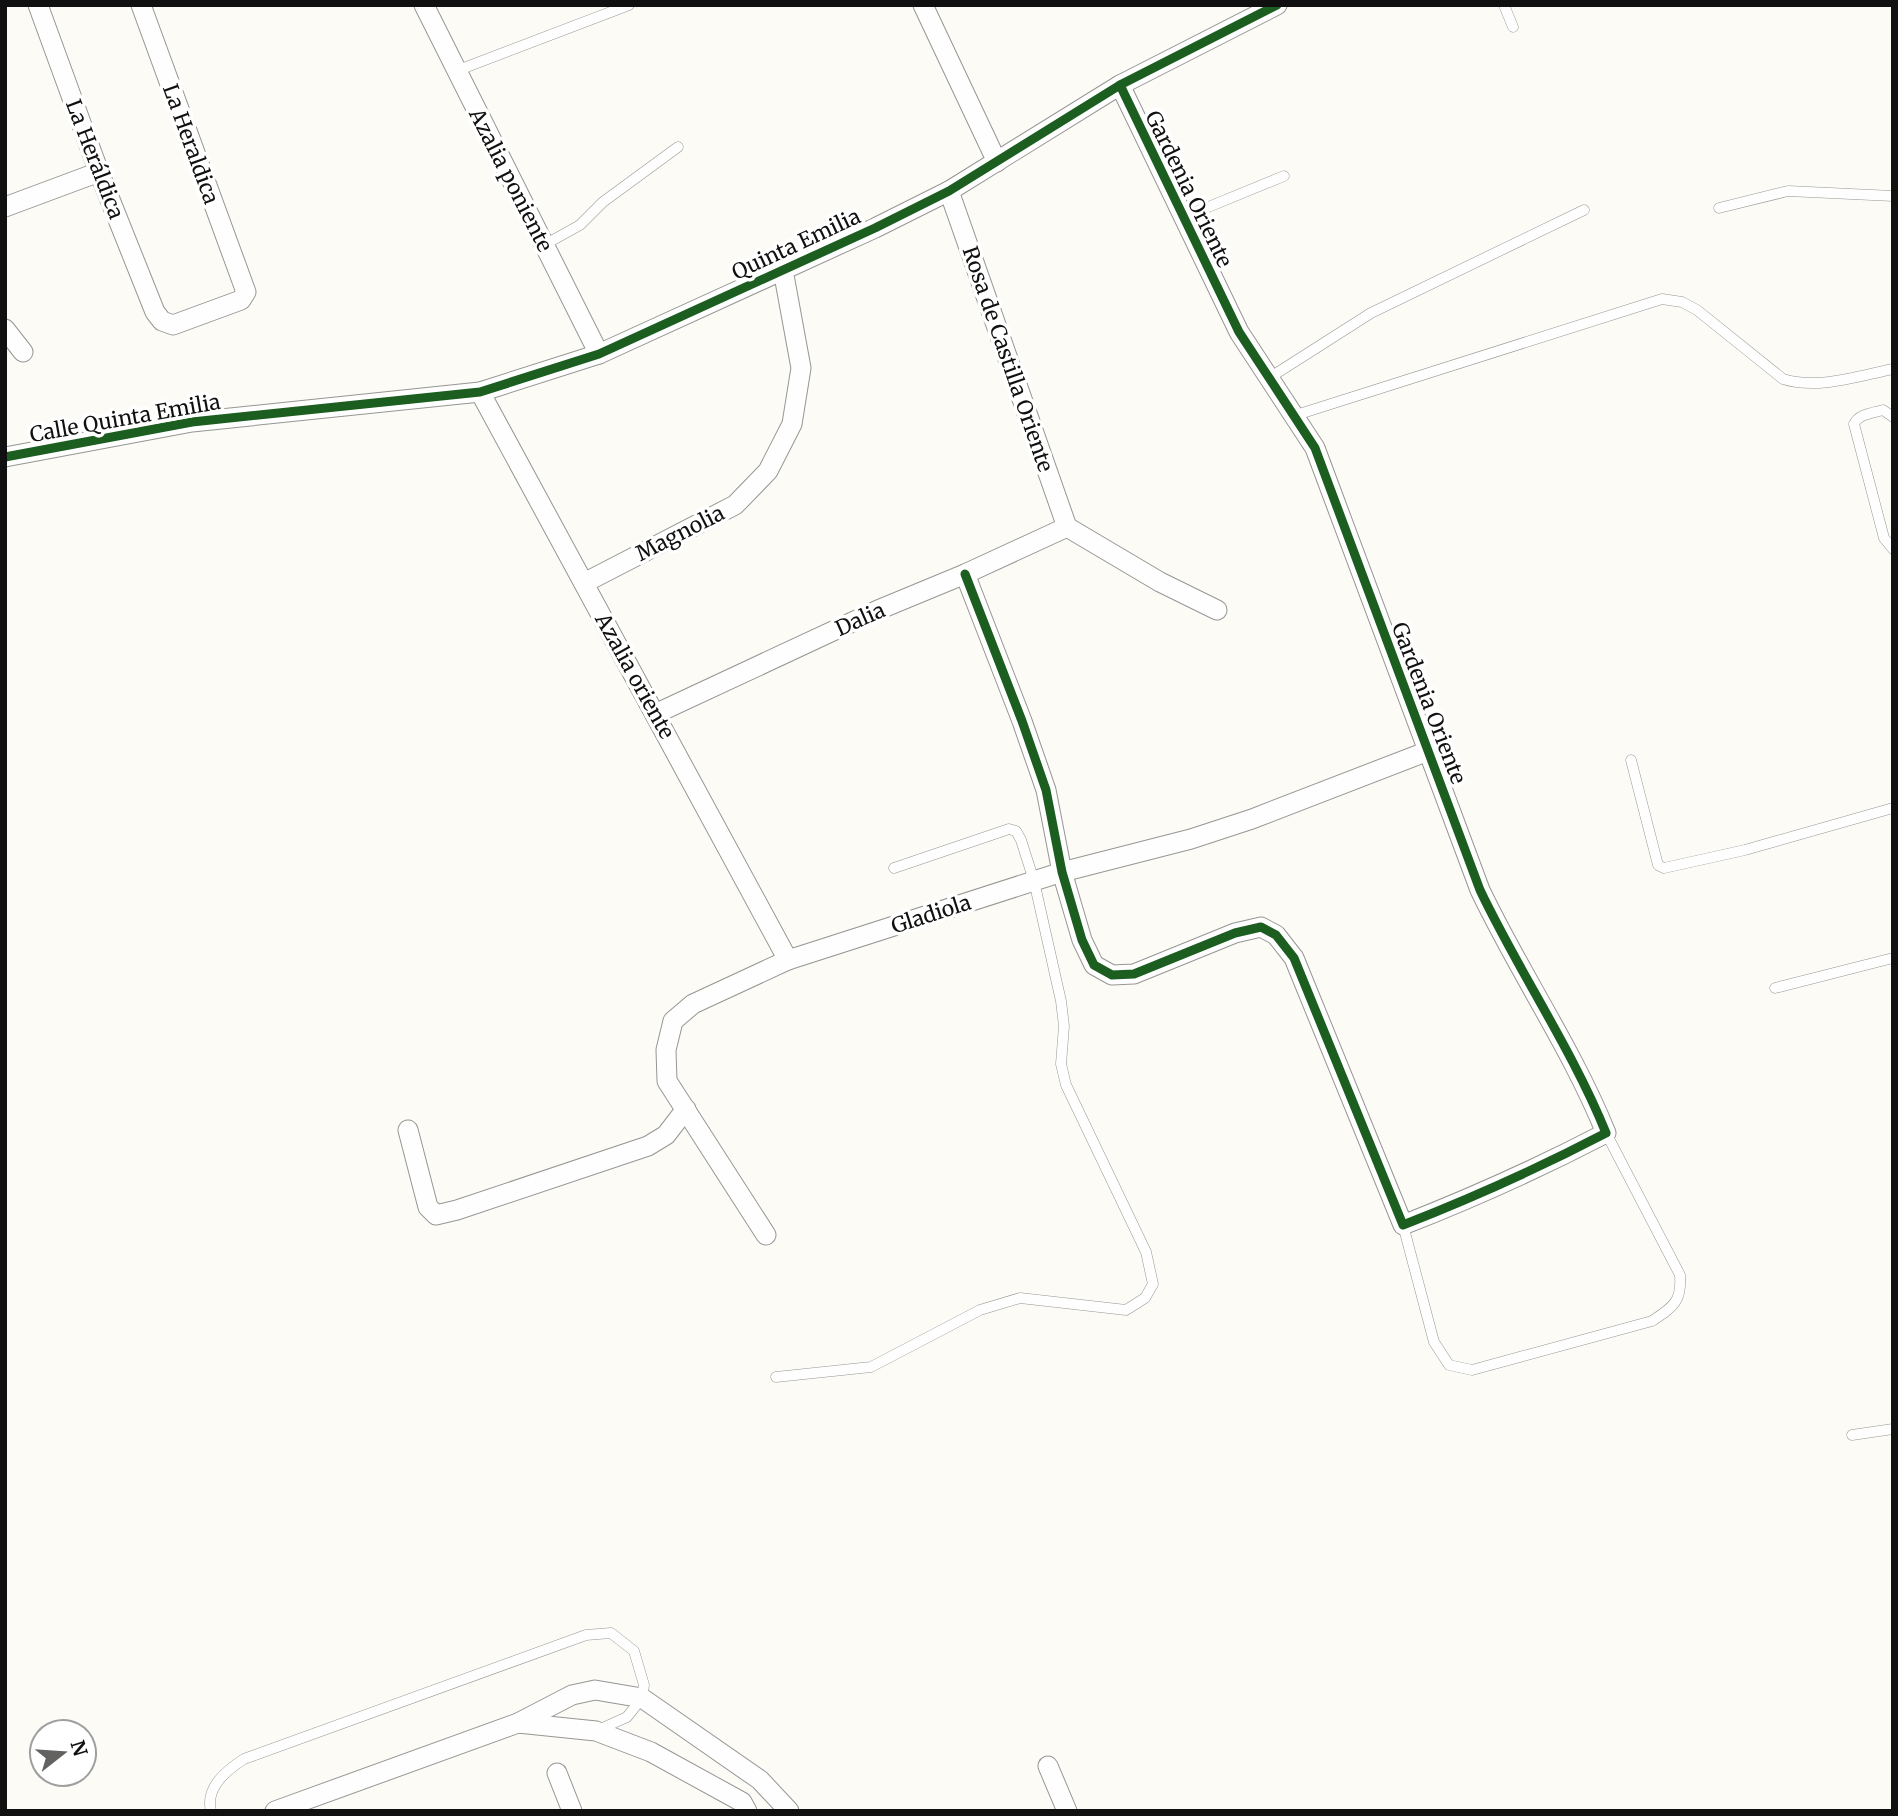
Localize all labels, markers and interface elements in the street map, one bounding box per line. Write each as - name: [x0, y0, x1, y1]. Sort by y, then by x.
- street label: La Heraldica: [157, 80, 225, 208]
- street label: La Heráldica: [60, 95, 130, 223]
- street label: Azalia poniente: [463, 103, 559, 256]
- street label: Gardenia Oriente: [1139, 106, 1239, 272]
- street label: Quinta Emilia: [727, 202, 865, 286]
- street label: Rosa de Castilla Oriente: [957, 243, 1059, 475]
- street label: Calle Quinta Emilia: [28, 388, 222, 448]
- street label: Magnolia: [631, 499, 729, 567]
- street label: Dalia: [831, 596, 889, 642]
- street label: Azalia oriente: [589, 608, 681, 744]
- street label: Gardenia Oriente: [1386, 618, 1472, 788]
- street label: Gladiola: [888, 888, 974, 940]
- north arrow: [28, 1718, 98, 1788]
- text: N: [66, 1737, 93, 1759]

